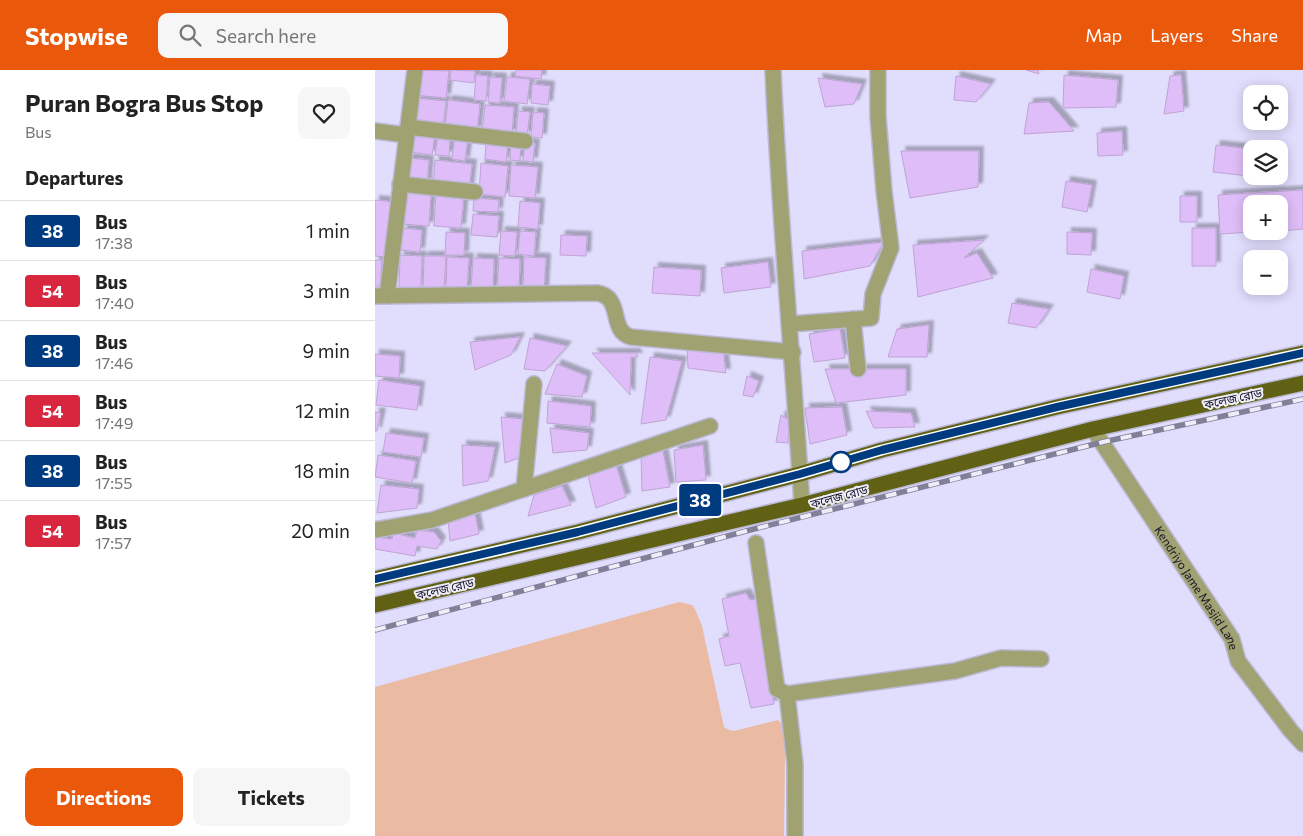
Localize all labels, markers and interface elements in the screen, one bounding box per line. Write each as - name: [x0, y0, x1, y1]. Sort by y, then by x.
- search box: [158, 13, 508, 58]
- text: Stopwise: [25, 21, 128, 50]
- icon: search: [176, 21, 204, 49]
- text: Search here: [216, 24, 316, 47]
- text: Map: [1085, 24, 1122, 46]
- text: Layers: [1150, 24, 1203, 46]
- text: Share: [1231, 24, 1278, 46]
- map controls: [1243, 85, 1288, 295]
- button: locate: [1243, 85, 1288, 130]
- button: heart: [298, 87, 350, 139]
- text: Puran Bogra Bus Stop: [25, 88, 263, 117]
- text: Bus: [25, 122, 52, 141]
- button: layers: [1243, 140, 1288, 185]
- text: Departures: [25, 166, 123, 189]
- button: +: [1243, 195, 1288, 240]
- text: Bus: [95, 210, 127, 233]
- text: 1 min: [306, 219, 350, 242]
- text: 38: [42, 220, 63, 242]
- text: 17:38: [95, 233, 133, 252]
- button: −: [1243, 250, 1288, 295]
- text: Bus: [95, 270, 127, 293]
- text: 3 min: [303, 279, 350, 302]
- text: 54: [42, 280, 63, 302]
- text: 17:40: [95, 293, 134, 312]
- text: Bus: [95, 330, 127, 353]
- text: 9 min: [302, 339, 350, 362]
- text: 38: [42, 340, 63, 362]
- text: 17:46: [95, 353, 133, 372]
- street label: কলেজ রোড: [1202, 385, 1264, 411]
- text: Bus: [95, 390, 127, 413]
- text: 12 min: [295, 399, 350, 422]
- text: 54: [42, 400, 63, 422]
- text: 17:49: [95, 413, 133, 432]
- text: Bus: [95, 450, 127, 473]
- unlabelled marker: [830, 451, 852, 473]
- text: 18 min: [294, 459, 350, 482]
- text: 38: [42, 460, 63, 482]
- text: 17:55: [95, 473, 132, 492]
- street label: কলেজ রোড: [808, 482, 870, 511]
- line badge: 38: [677, 484, 723, 516]
- text: 38: [689, 489, 711, 511]
- text: Bus: [95, 510, 127, 533]
- text: 20 min: [291, 519, 350, 542]
- text: 54: [42, 520, 63, 542]
- street label: Kendriyo Jame Masjid Lane: [1152, 523, 1242, 651]
- text: 17:57: [95, 533, 132, 552]
- street label: কলেজ রোড: [414, 574, 476, 602]
- button: Directions: [25, 768, 183, 826]
- button: Tickets: [193, 768, 350, 826]

